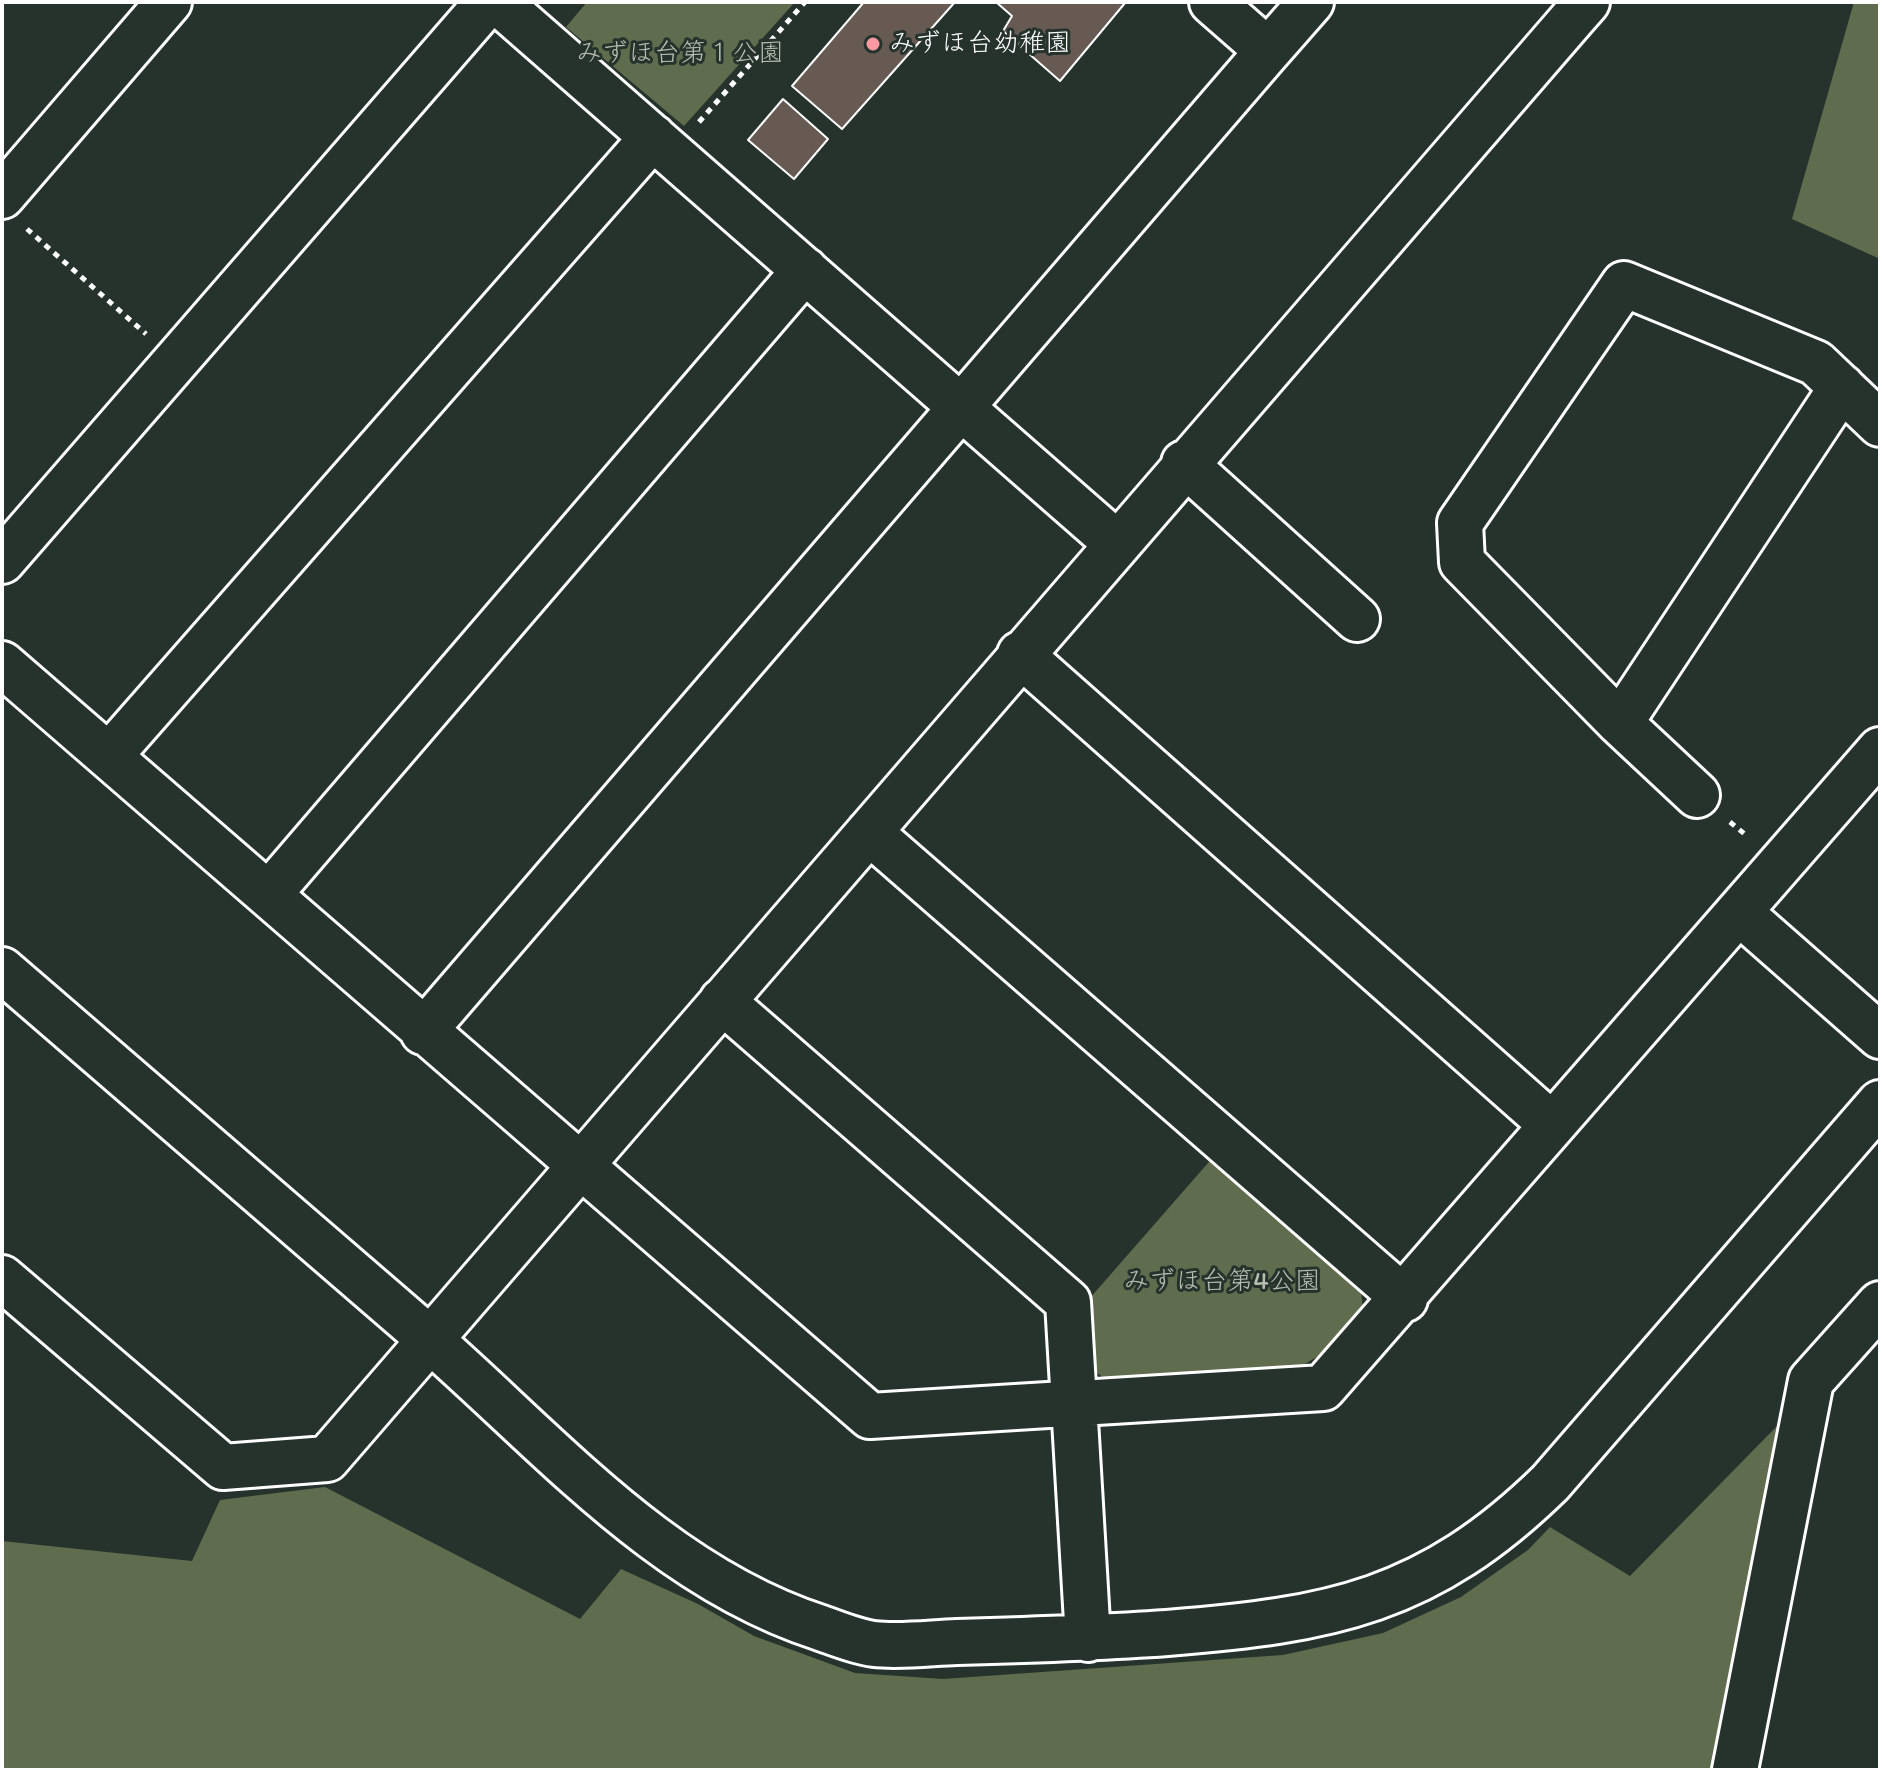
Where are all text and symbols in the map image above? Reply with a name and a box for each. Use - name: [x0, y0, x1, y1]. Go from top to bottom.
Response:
- place label: みずほ台幼稚園: [889, 28, 1071, 60]
- marker: みずほ台幼稚園: [864, 35, 882, 53]
- park label: みずほ台第１公園: [576, 38, 784, 70]
- park label: みずほ台第4公園: [1123, 1266, 1321, 1298]

